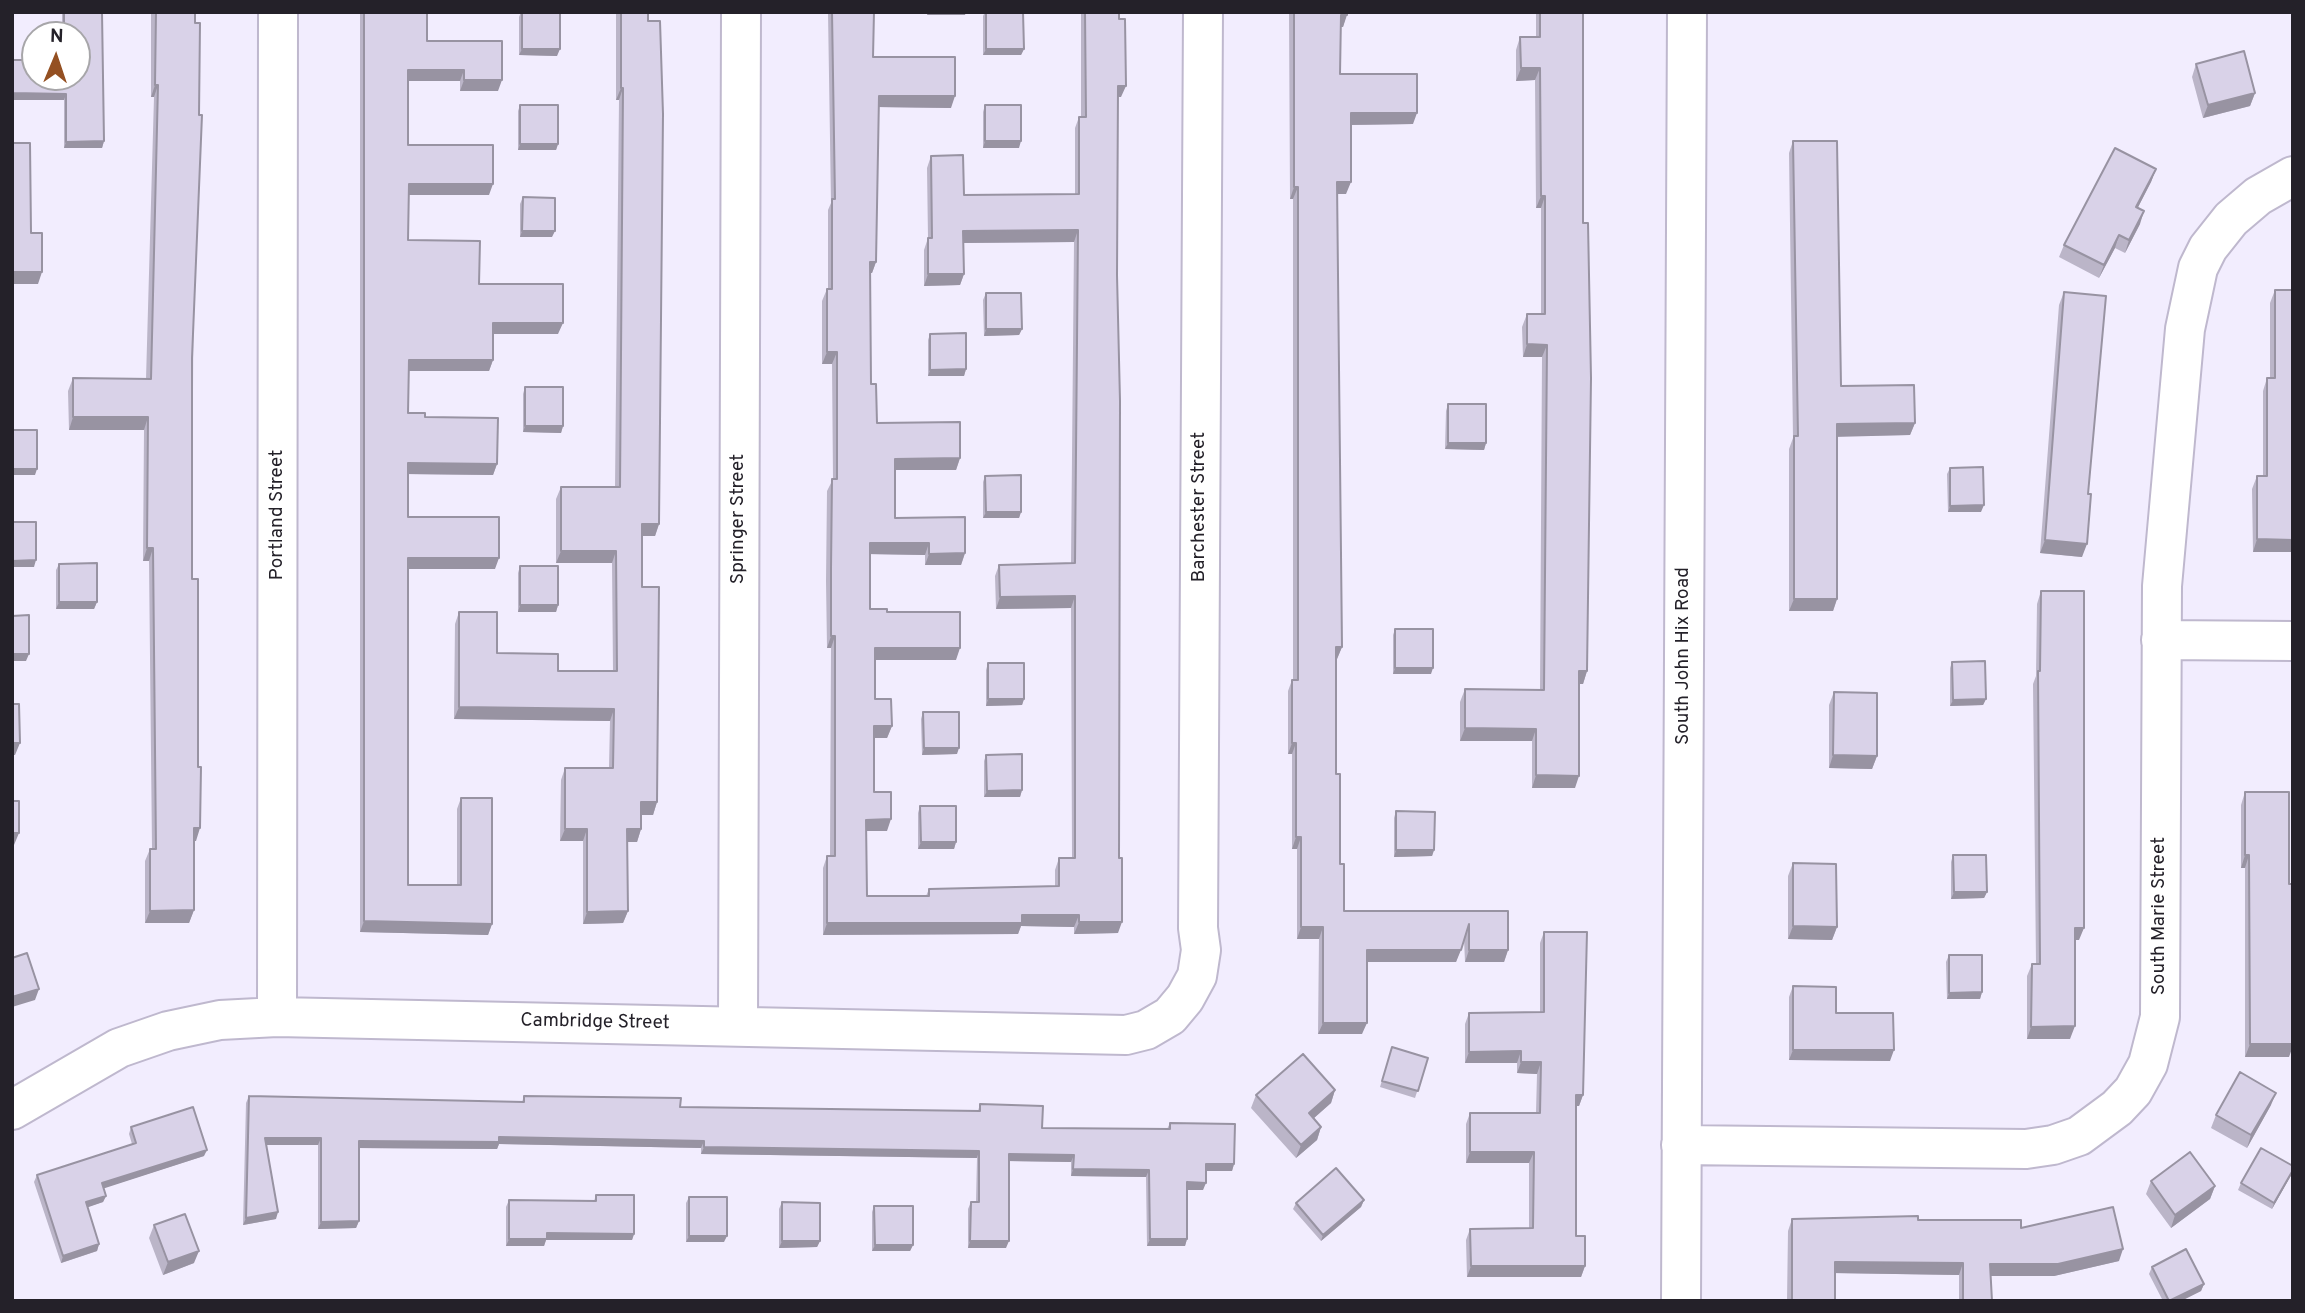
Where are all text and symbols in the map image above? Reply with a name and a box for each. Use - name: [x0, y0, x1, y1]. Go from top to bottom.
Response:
- north arrow: [21, 21, 91, 91]
- text: N: [49, 25, 64, 49]
- street label: Barchester Street: [1189, 432, 1211, 582]
- street label: Portland Street: [267, 450, 289, 580]
- street label: Springer Street: [728, 454, 750, 584]
- street label: South John Hix Road: [1673, 567, 1695, 745]
- street label: South Marie Street: [2149, 837, 2171, 995]
- street label: Cambridge Street: [520, 1010, 670, 1036]

